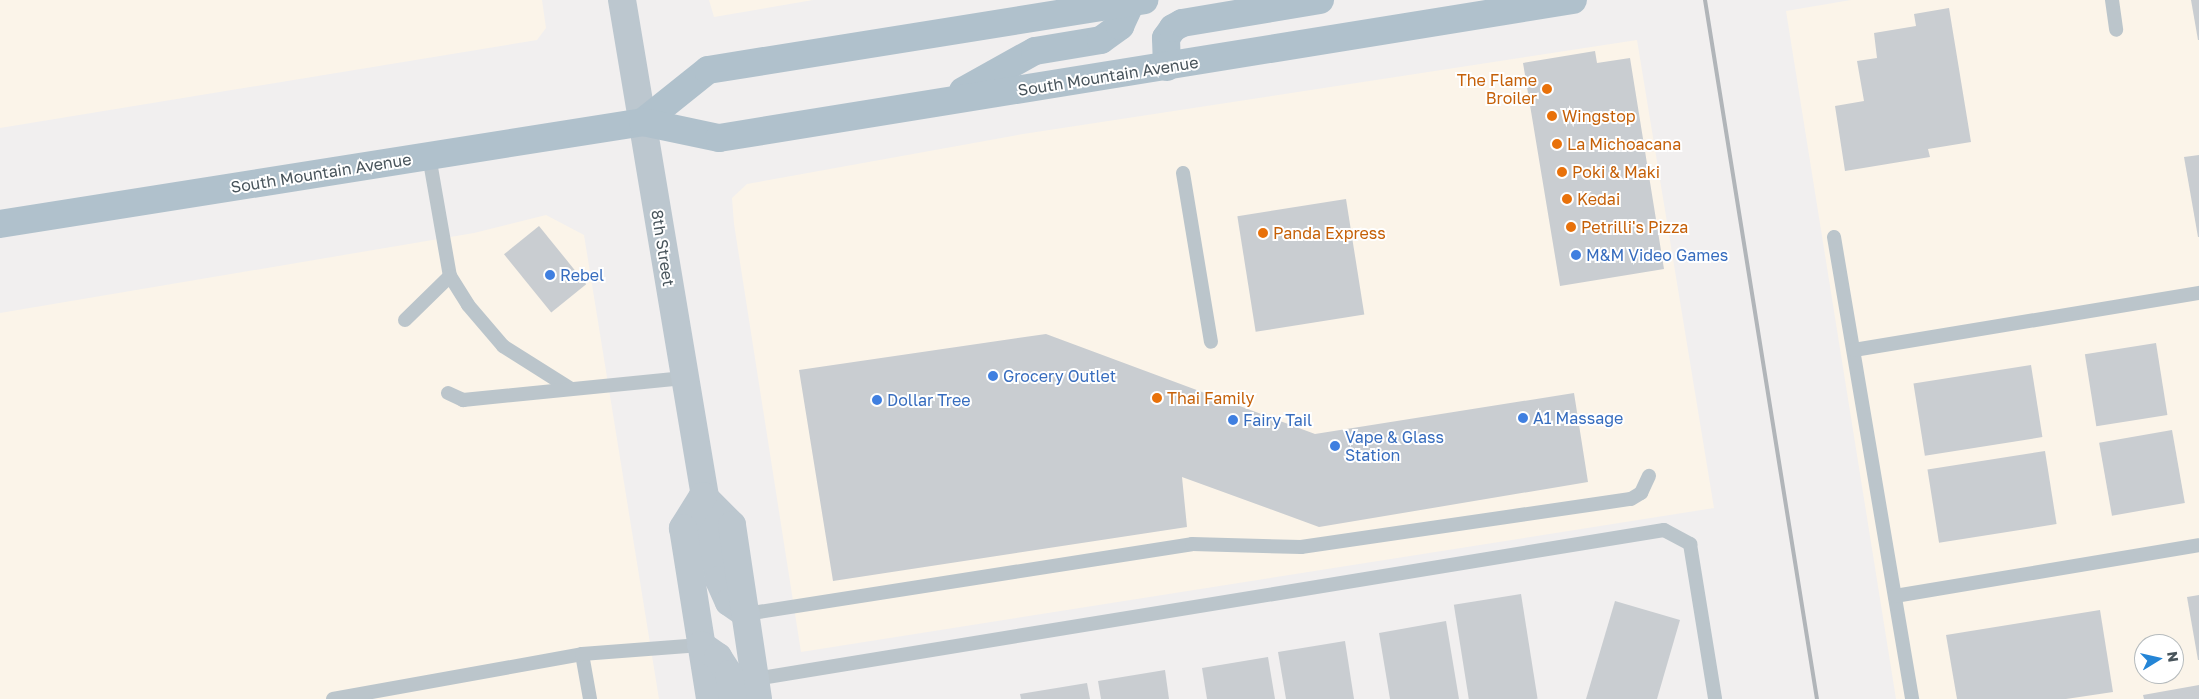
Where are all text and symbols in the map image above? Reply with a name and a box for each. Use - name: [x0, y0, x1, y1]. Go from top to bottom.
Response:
- street label: South Mountain Avenue: [1016, 52, 1200, 100]
- place label: The Flame Broiler: [1457, 70, 1537, 108]
- marker: The Flame Broiler: [1541, 83, 1553, 95]
- place label: Wingstop: [1562, 106, 1636, 126]
- marker: Wingstop: [1546, 110, 1558, 122]
- place label: La Michoacana: [1567, 134, 1681, 154]
- marker: La Michoacana: [1551, 138, 1563, 150]
- street label: South Mountain Avenue: [229, 149, 413, 197]
- place label: Poki & Maki: [1572, 162, 1660, 182]
- marker: Poki & Maki: [1556, 166, 1568, 178]
- place label: Kedai: [1577, 189, 1620, 209]
- marker: Kedai: [1561, 193, 1573, 205]
- street label: 8th Street: [647, 208, 679, 288]
- place label: Petrilli's Pizza: [1581, 217, 1688, 237]
- marker: Petrilli's Pizza: [1565, 221, 1577, 233]
- place label: Panda Express: [1273, 223, 1386, 243]
- marker: Panda Express: [1257, 227, 1269, 239]
- place label: M&M Video Games: [1586, 245, 1728, 265]
- marker: M&M Video Games: [1570, 249, 1582, 261]
- place label: Rebel: [560, 265, 604, 285]
- marker: Rebel: [544, 269, 556, 281]
- place label: Grocery Outlet: [1003, 366, 1116, 386]
- marker: Grocery Outlet: [987, 370, 999, 382]
- place label: Thai Family: [1167, 388, 1255, 408]
- place label: Dollar Tree: [887, 390, 970, 410]
- marker: Thai Family: [1151, 392, 1163, 404]
- marker: Dollar Tree: [871, 394, 883, 406]
- place label: A1 Massage: [1533, 408, 1623, 428]
- place label: Fairy Tail: [1243, 410, 1312, 430]
- marker: A1 Massage: [1517, 412, 1529, 424]
- marker: Fairy Tail: [1227, 414, 1239, 426]
- place label: Vape & Glass Station: [1345, 427, 1444, 465]
- marker: Vape & Glass Station: [1329, 440, 1341, 452]
- north arrow: [2134, 634, 2184, 684]
- text: N: [2164, 650, 2183, 663]

